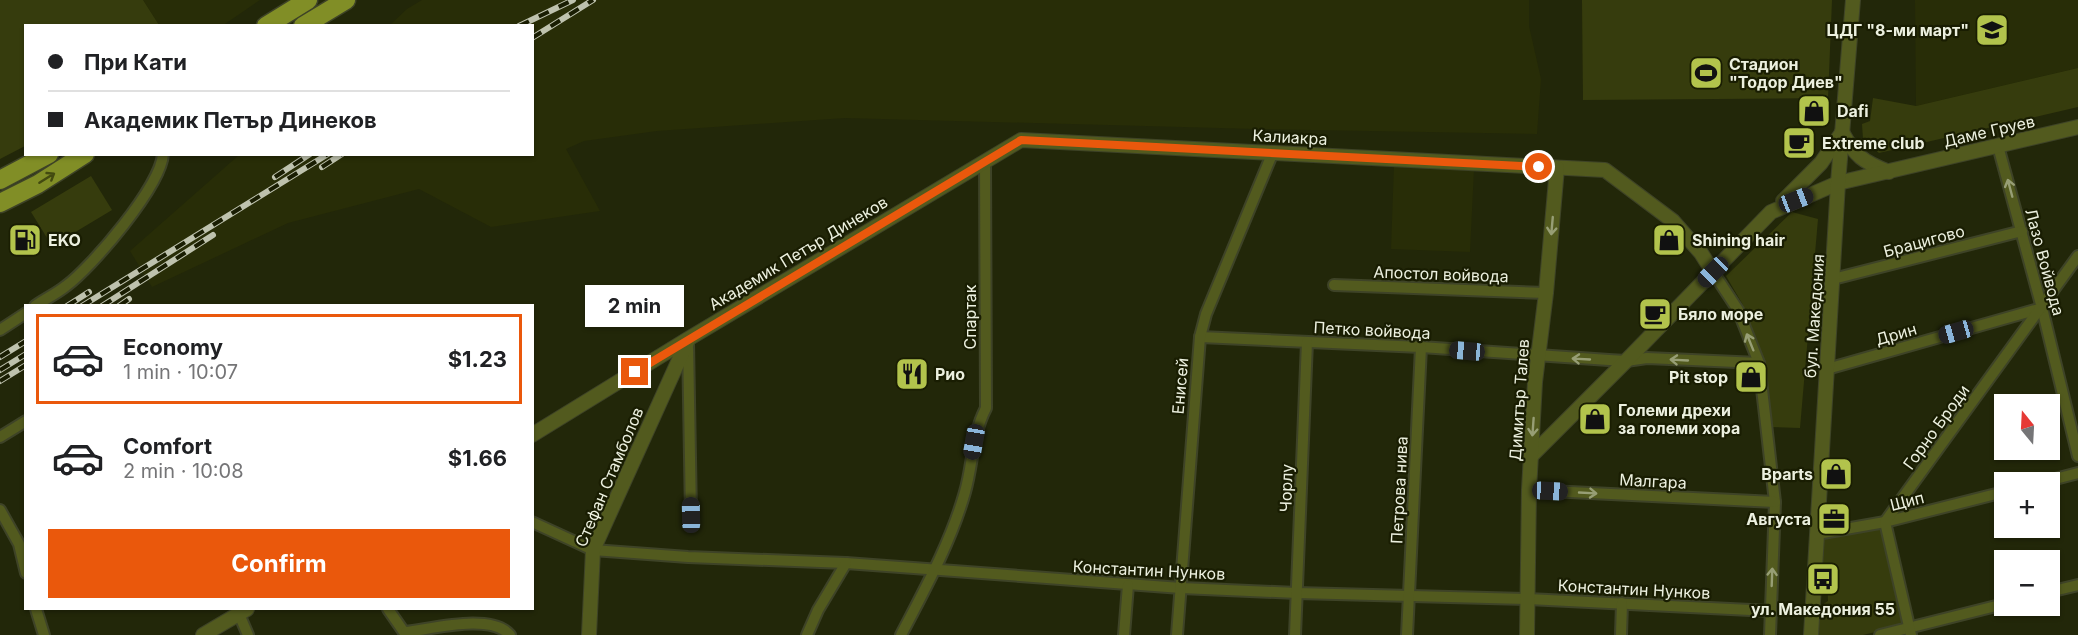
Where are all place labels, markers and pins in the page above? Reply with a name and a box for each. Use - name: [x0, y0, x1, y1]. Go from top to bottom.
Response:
- school or university icon: ЦДГ "8-ми март": [1974, 12, 2010, 48]
- place label: ЦДГ "8-ми март": [1827, 20, 1969, 40]
- place label: Стадион "Тодор Диев": [1729, 54, 1843, 92]
- sports icon: Стадион "Тодор Диев": [1688, 55, 1724, 91]
- shop icon: Dafi: [1796, 93, 1832, 129]
- place label: Dafi: [1837, 101, 1869, 121]
- cafe icon: Extreme club: [1781, 125, 1817, 161]
- place label: Extreme club: [1822, 133, 1924, 153]
- fuel station icon: EKO: [7, 222, 43, 258]
- shop icon: Shining hair: [1651, 222, 1687, 258]
- place label: EKO: [48, 230, 81, 250]
- place label: Shining hair: [1692, 230, 1786, 250]
- cafe icon: Бяло море: [1637, 296, 1673, 332]
- place label: Бяло море: [1678, 304, 1763, 324]
- restaurant icon: Рио: [894, 356, 930, 392]
- shop icon: Pit stop: [1733, 359, 1769, 395]
- place label: Рио: [935, 364, 965, 384]
- place label: Pit stop: [1669, 367, 1728, 387]
- place label: Големи дрехи за големи хора: [1618, 400, 1740, 438]
- shop icon: Големи дрехи за големи хора: [1577, 401, 1613, 437]
- shop icon: Bparts: [1818, 456, 1854, 492]
- place label: Bparts: [1761, 464, 1813, 484]
- office icon: Августа: [1816, 501, 1852, 537]
- place label: Августа: [1746, 509, 1811, 529]
- bus stop icon: ул. Македония 55: [1805, 561, 1841, 597]
- place label: ул. Македония 55: [1751, 599, 1895, 619]

